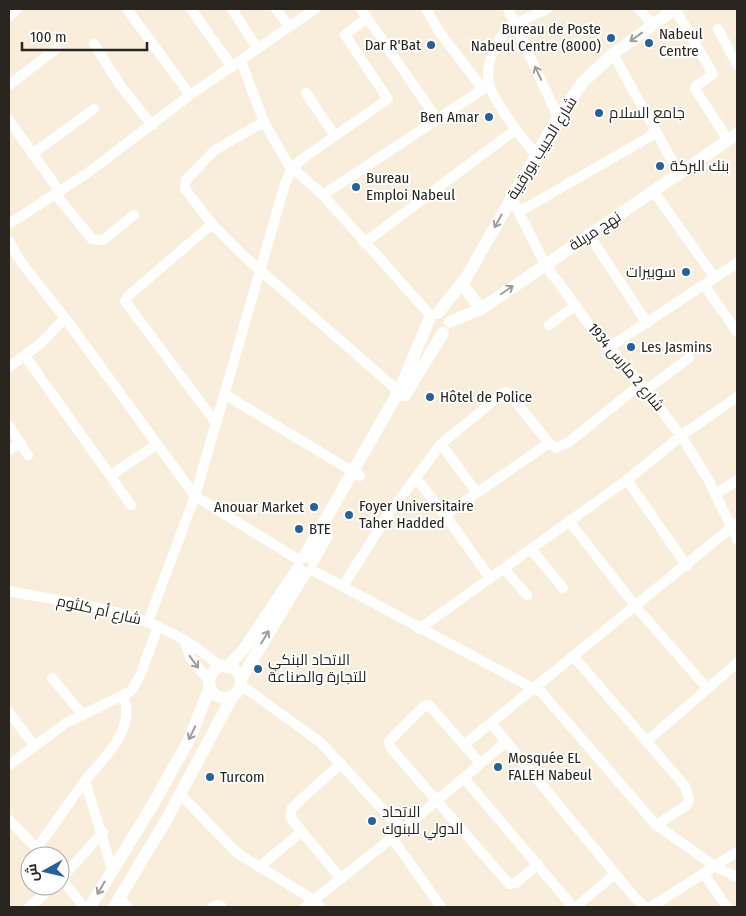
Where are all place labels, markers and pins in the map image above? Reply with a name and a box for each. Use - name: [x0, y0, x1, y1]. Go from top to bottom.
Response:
- place label: Bureau de Poste Nabeul Centre (8000): [471, 20, 601, 55]
- place label: Nabeul Centre: [659, 25, 703, 60]
- marker: Bureau de Poste Nabeul Centre (8000): [605, 32, 617, 44]
- place label: Dar R'Bat: [365, 36, 421, 54]
- marker: Nabeul Centre: [643, 37, 655, 49]
- marker: Dar R'Bat: [425, 39, 437, 51]
- place label: جامع السلام: [609, 104, 685, 124]
- marker: جامع السلام: [593, 107, 605, 119]
- place label: Ben Amar: [420, 108, 480, 126]
- marker: Ben Amar: [483, 111, 495, 123]
- place label: بنك البركة: [670, 157, 729, 175]
- marker: بنك البركة: [654, 160, 666, 172]
- place label: Bureau Emploi Nabeul: [366, 169, 455, 204]
- marker: Bureau Emploi Nabeul: [350, 181, 362, 193]
- place label: سوبيرات: [626, 263, 676, 281]
- marker: سوبيرات: [680, 266, 692, 278]
- place label: Les Jasmins: [641, 338, 712, 356]
- marker: Les Jasmins: [625, 341, 637, 353]
- place label: Hôtel de Police: [440, 388, 532, 406]
- marker: Hôtel de Police: [424, 391, 436, 403]
- place label: Foyer Universitaire Taher Hadded: [359, 497, 474, 532]
- place label: Anouar Market: [214, 498, 304, 516]
- marker: Anouar Market: [308, 501, 320, 513]
- marker: Foyer Universitaire Taher Hadded: [343, 509, 355, 521]
- place label: BTE: [309, 520, 331, 538]
- marker: BTE: [293, 523, 305, 535]
- place label: الاتحاد البنكي للتجارة والصناعة: [268, 651, 366, 686]
- marker: الاتحاد البنكي للتجارة والصناعة: [252, 663, 264, 675]
- place label: Mosquée EL FALEH Nabeul: [508, 749, 592, 784]
- marker: Mosquée EL FALEH Nabeul: [492, 761, 504, 773]
- place label: Turcom: [220, 768, 265, 786]
- marker: Turcom: [204, 771, 216, 783]
- place label: الاتحاد الدولي للبنوك: [382, 803, 463, 841]
- marker: الاتحاد الدولي للبنوك: [366, 815, 378, 827]

